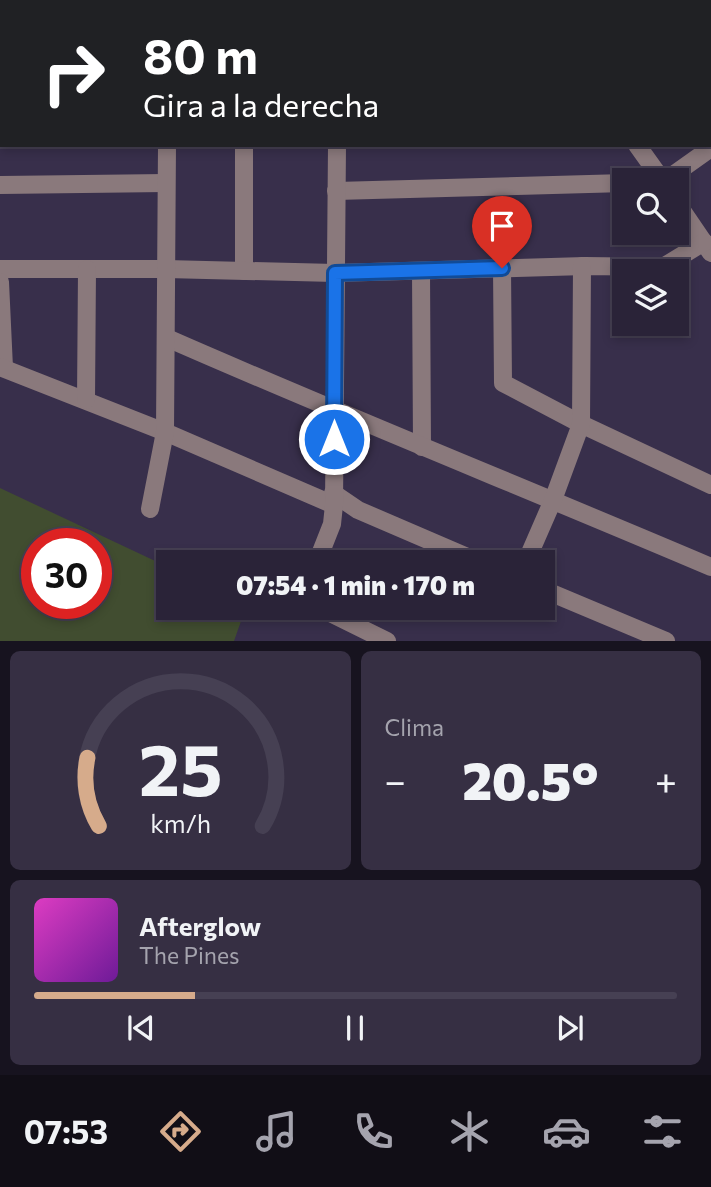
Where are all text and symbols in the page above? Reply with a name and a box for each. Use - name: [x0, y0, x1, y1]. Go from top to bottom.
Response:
- text: 80 m: [143, 24, 258, 84]
- icon: right: [28, 28, 119, 119]
- text: Gira a la derecha: [143, 84, 379, 124]
- map controls: [612, 168, 689, 336]
- button: search: [612, 168, 689, 245]
- pin: [472, 196, 532, 268]
- icon: arrive: [483, 207, 521, 245]
- button: layers: [612, 259, 689, 336]
- position arrow: [297, 402, 371, 476]
- speed limit sign: 30: [21, 528, 112, 619]
- text: 07:54 · 1 min · 170 m: [236, 569, 475, 600]
- text: Clima: [385, 713, 444, 741]
- text: 25: [138, 723, 222, 812]
- text: 20.5°: [462, 747, 599, 811]
- text: −: [385, 756, 406, 803]
- text: +: [655, 756, 677, 803]
- text: km/h: [150, 808, 211, 838]
- text: Afterglow: [139, 910, 261, 941]
- text: The Pines: [139, 941, 240, 969]
- icon: previous: [122, 1009, 160, 1047]
- icon: pause: [336, 1009, 374, 1047]
- icon: next: [551, 1009, 589, 1047]
- icon: directions: [156, 1107, 205, 1156]
- icon: music: [252, 1107, 301, 1156]
- icon: phone: [349, 1107, 398, 1156]
- icon: climate: [445, 1107, 494, 1156]
- icon: car: [542, 1107, 591, 1156]
- icon: filters: [638, 1107, 687, 1156]
- text: 07:53: [24, 1111, 108, 1151]

